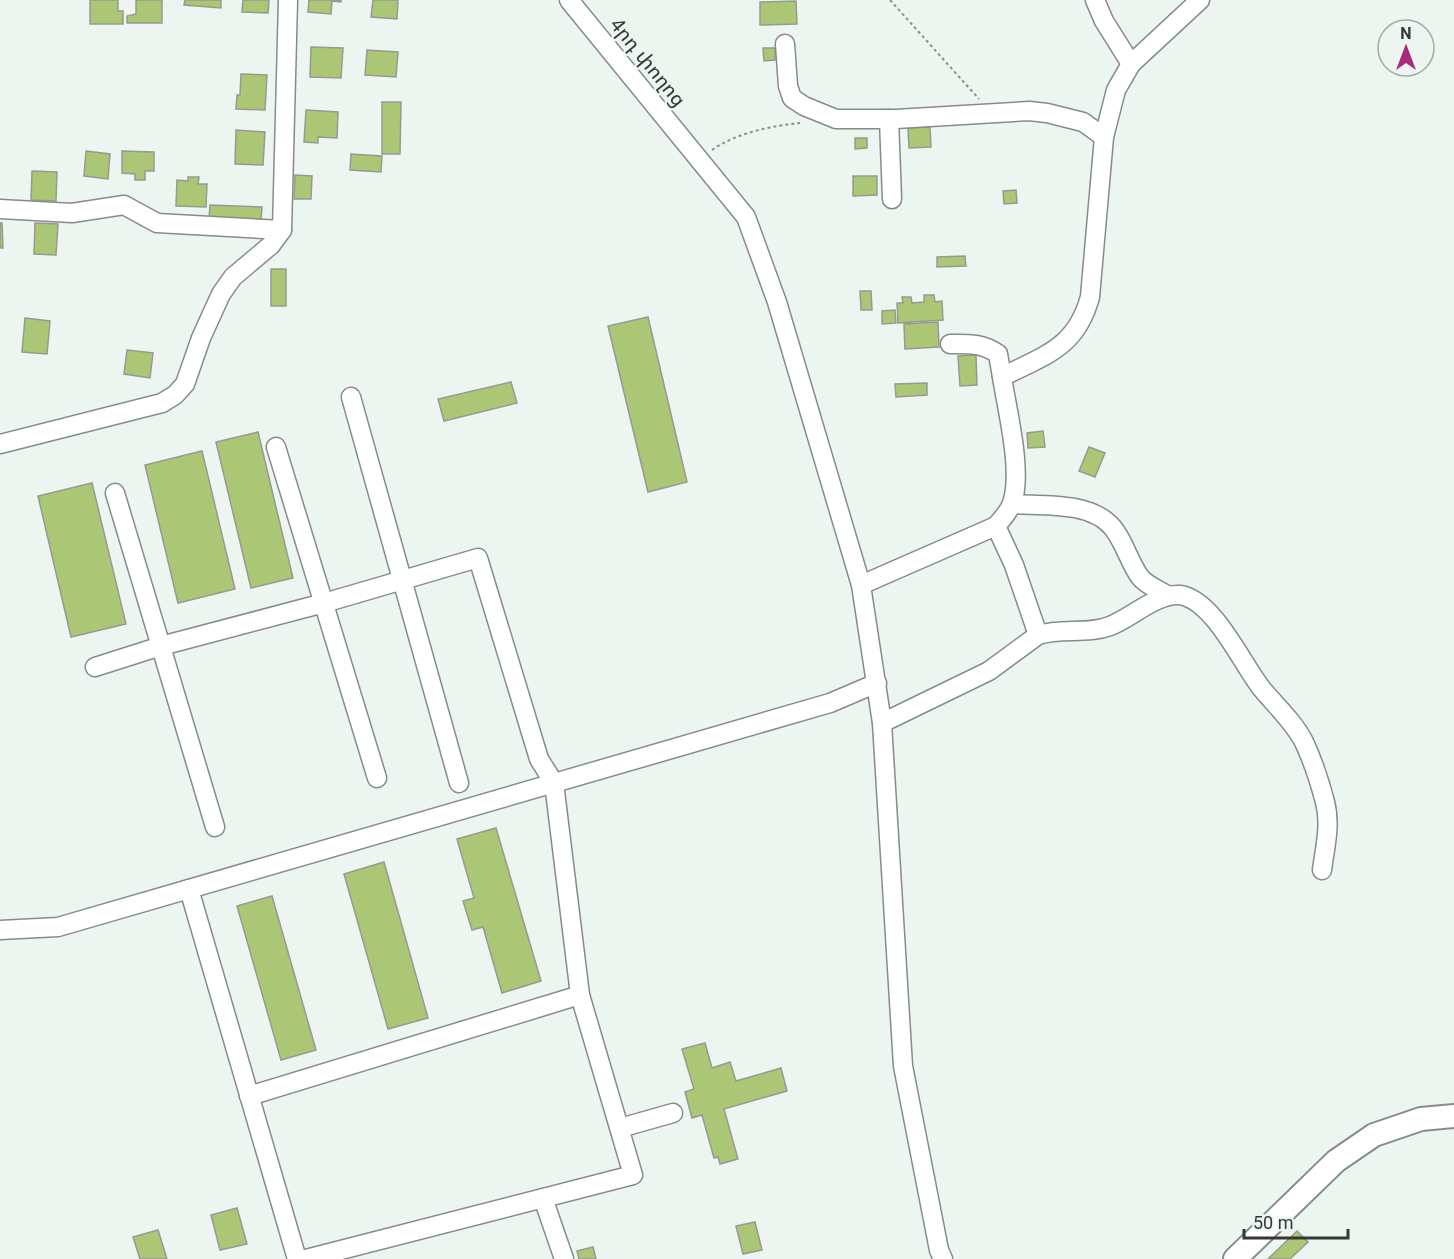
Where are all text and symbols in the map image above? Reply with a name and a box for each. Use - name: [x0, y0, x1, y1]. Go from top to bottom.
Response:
- street label: 4րդ փողոց: [605, 13, 691, 111]
- north arrow: [1376, 18, 1436, 78]
- text: N: [1400, 24, 1412, 43]
- scale bar: [1244, 1202, 1348, 1240]
- text: 50 m: [1253, 1212, 1293, 1233]

